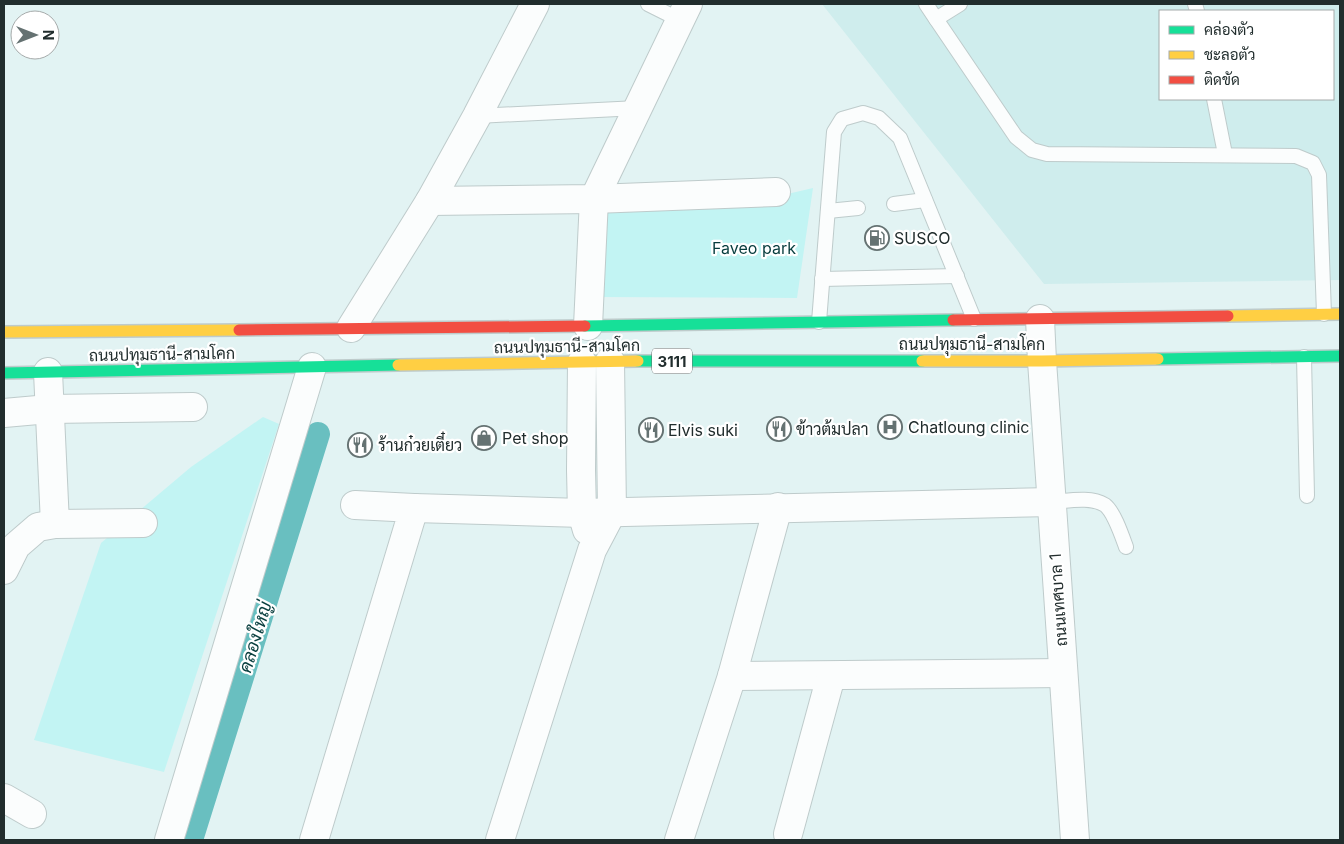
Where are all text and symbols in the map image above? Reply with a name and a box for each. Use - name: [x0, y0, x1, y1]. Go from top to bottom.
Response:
- north arrow: [10, 10, 60, 60]
- legend: [1159, 10, 1334, 100]
- text: คล่องตัว: [1204, 20, 1254, 39]
- text: N: [40, 30, 57, 40]
- text: ชะลอตัว: [1204, 45, 1255, 64]
- text: ติดขัด: [1204, 70, 1240, 89]
- fuel station icon: SUSCO: [864, 225, 890, 251]
- place label: SUSCO: [894, 228, 950, 248]
- park label: Faveo park: [712, 238, 796, 258]
- street label: ถนนปทุมธานี-สามโคก: [899, 333, 1045, 356]
- street label: ถนนปทุมธานี-สามโคก: [494, 334, 640, 359]
- street label: ถนนปทุมธานี-สามโคก: [89, 342, 235, 367]
- road number: 3111: [652, 348, 692, 374]
- hospital icon: Chatloung clinic: [877, 414, 903, 440]
- restaurant icon: ข้าวต้มปลา: [766, 416, 792, 442]
- restaurant icon: Elvis suki: [638, 417, 664, 443]
- place label: Chatloung clinic: [908, 417, 1029, 437]
- place label: ข้าวต้มปลา: [796, 419, 869, 439]
- place label: Elvis suki: [668, 420, 738, 440]
- shop icon: Pet shop: [471, 425, 497, 451]
- place label: Pet shop: [502, 428, 569, 448]
- place label: ร้านก๋วยเตี๋ยว: [378, 431, 462, 455]
- restaurant icon: ร้านก๋วยเตี๋ยว: [347, 432, 373, 458]
- street label: ถนนเทศบาล 1: [1045, 553, 1071, 647]
- water label: คลองใหญ่: [232, 597, 277, 675]

